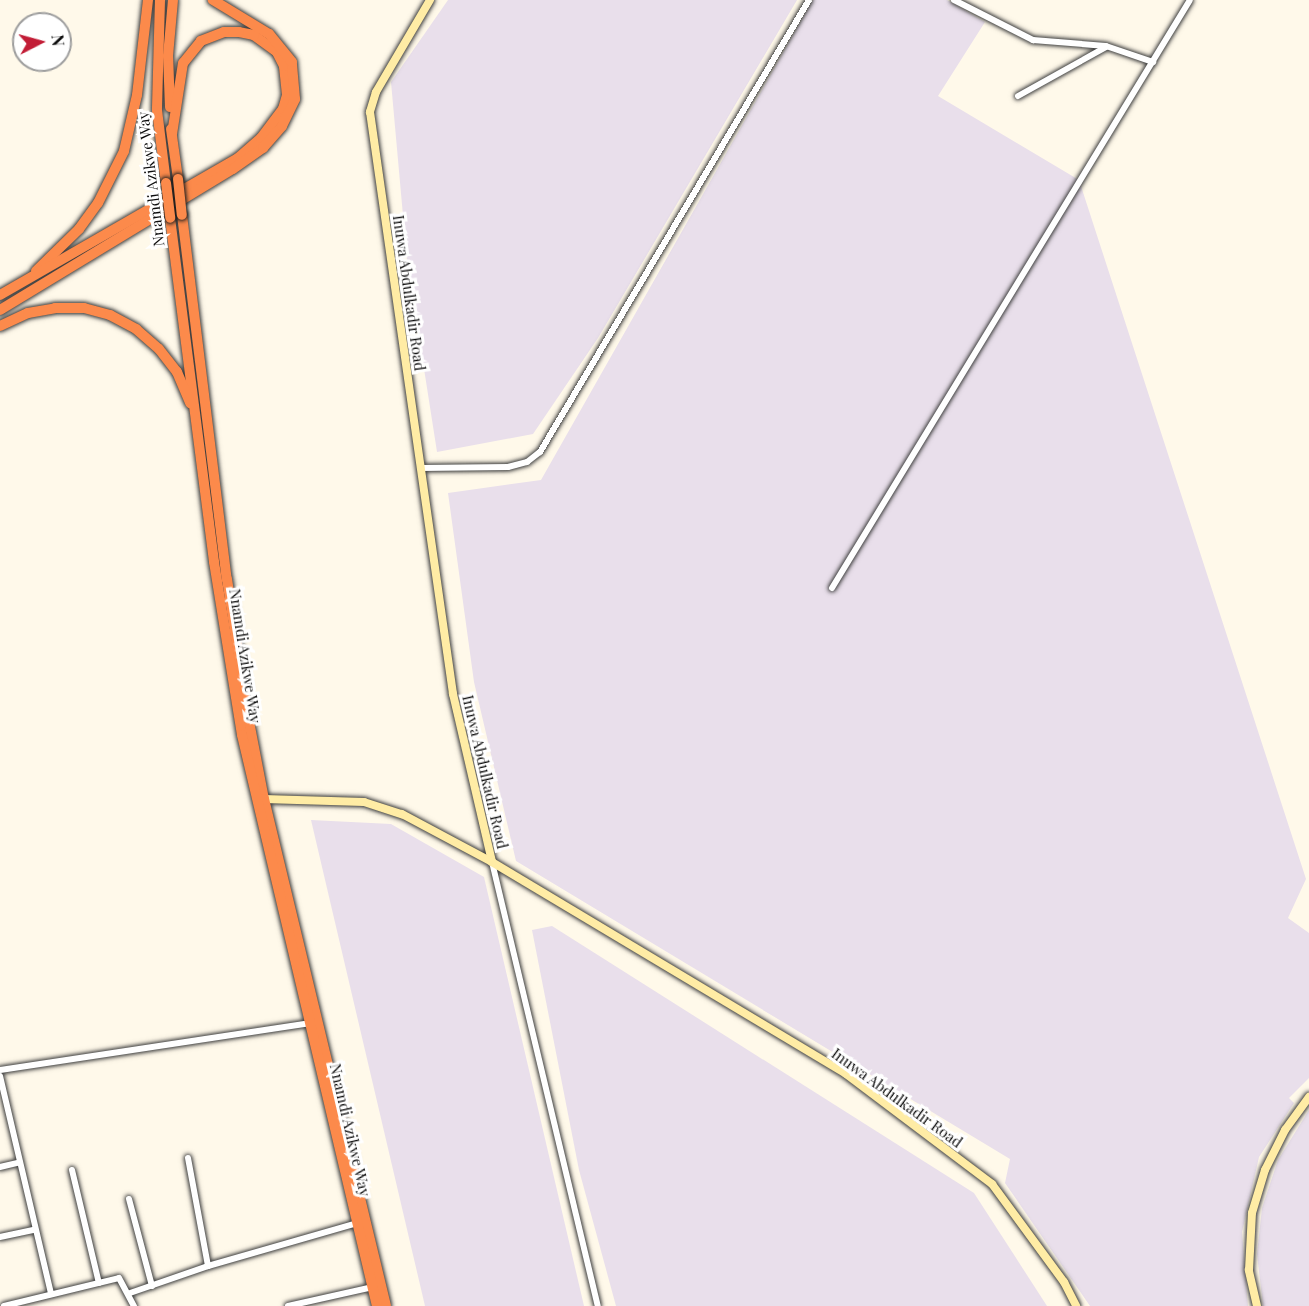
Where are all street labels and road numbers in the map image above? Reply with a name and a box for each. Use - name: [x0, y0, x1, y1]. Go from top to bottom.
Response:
- street label: Nnamdi Azikwe Way: [134, 110, 168, 248]
- street label: Inuwa Abdulkadir Road: [389, 213, 429, 373]
- street label: Nnamdi Azikwe Way: [225, 587, 265, 725]
- street label: Inuwa Abdulkadir Road: [458, 693, 512, 851]
- street label: Inuwa Abdulkadir Road: [828, 1044, 966, 1152]
- street label: Nnamdi Azikwe Way: [326, 1061, 374, 1199]

